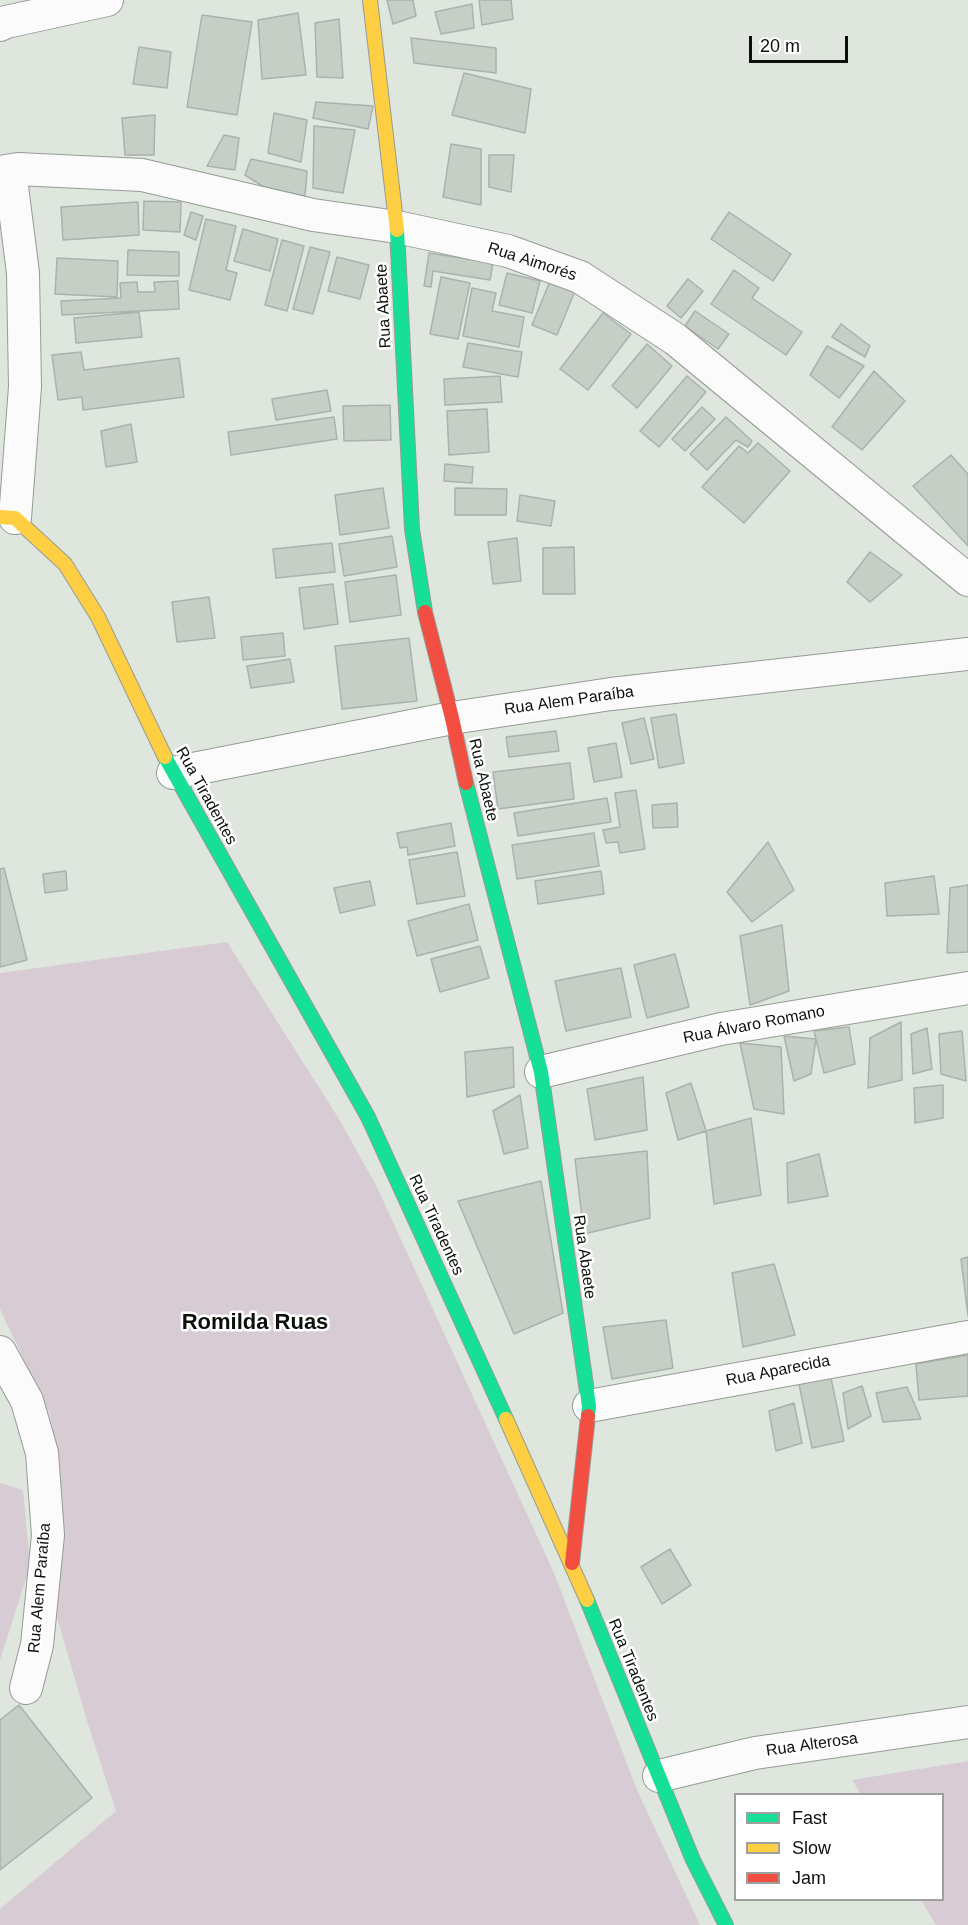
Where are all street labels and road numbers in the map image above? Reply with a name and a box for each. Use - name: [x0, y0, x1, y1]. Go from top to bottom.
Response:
- street label: Rua Aimorés: [485, 239, 579, 285]
- street label: Rua Abaete: [372, 263, 396, 349]
- street label: Rua Alem Paraíba: [503, 682, 635, 720]
- street label: Rua Abaete: [464, 737, 502, 823]
- street label: Rua Tiradentes: [171, 744, 241, 848]
- street label: Rua Álvaro Romano: [681, 1002, 827, 1048]
- street label: Rua Tiradentes: [404, 1172, 468, 1278]
- street label: Rua Abaete: [569, 1214, 599, 1300]
- street label: Rua Aparecida: [724, 1351, 832, 1391]
- street label: Rua Alem Paraíba: [25, 1522, 55, 1654]
- street label: Rua Tiradentes: [604, 1616, 662, 1724]
- street label: Rua Alterosa: [765, 1729, 859, 1761]

